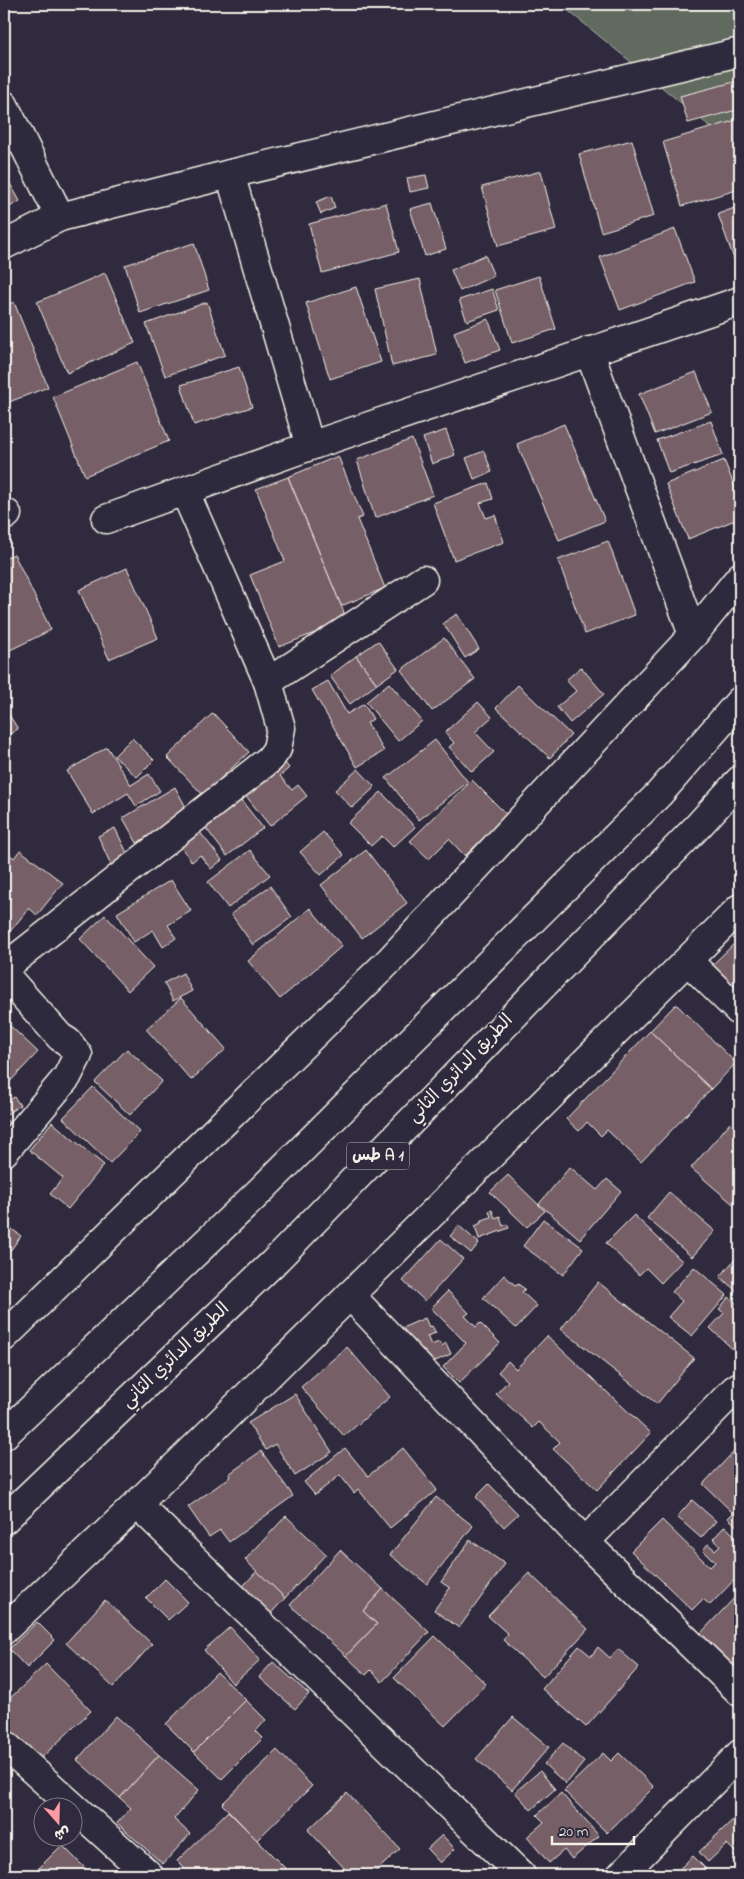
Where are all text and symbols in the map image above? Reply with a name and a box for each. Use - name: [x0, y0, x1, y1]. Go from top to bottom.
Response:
- street label: الطريق الدائري الثاني: [402, 1009, 520, 1130]
- road number: طس A 1: [347, 1142, 409, 1170]
- street label: الطريق الدائري الثاني: [116, 1297, 237, 1415]
- north arrow: [32, 1796, 82, 1846]
- scale bar: [552, 1814, 634, 1846]
- text: ش: [51, 1820, 73, 1845]
- text: 20 m: [559, 1821, 589, 1843]

